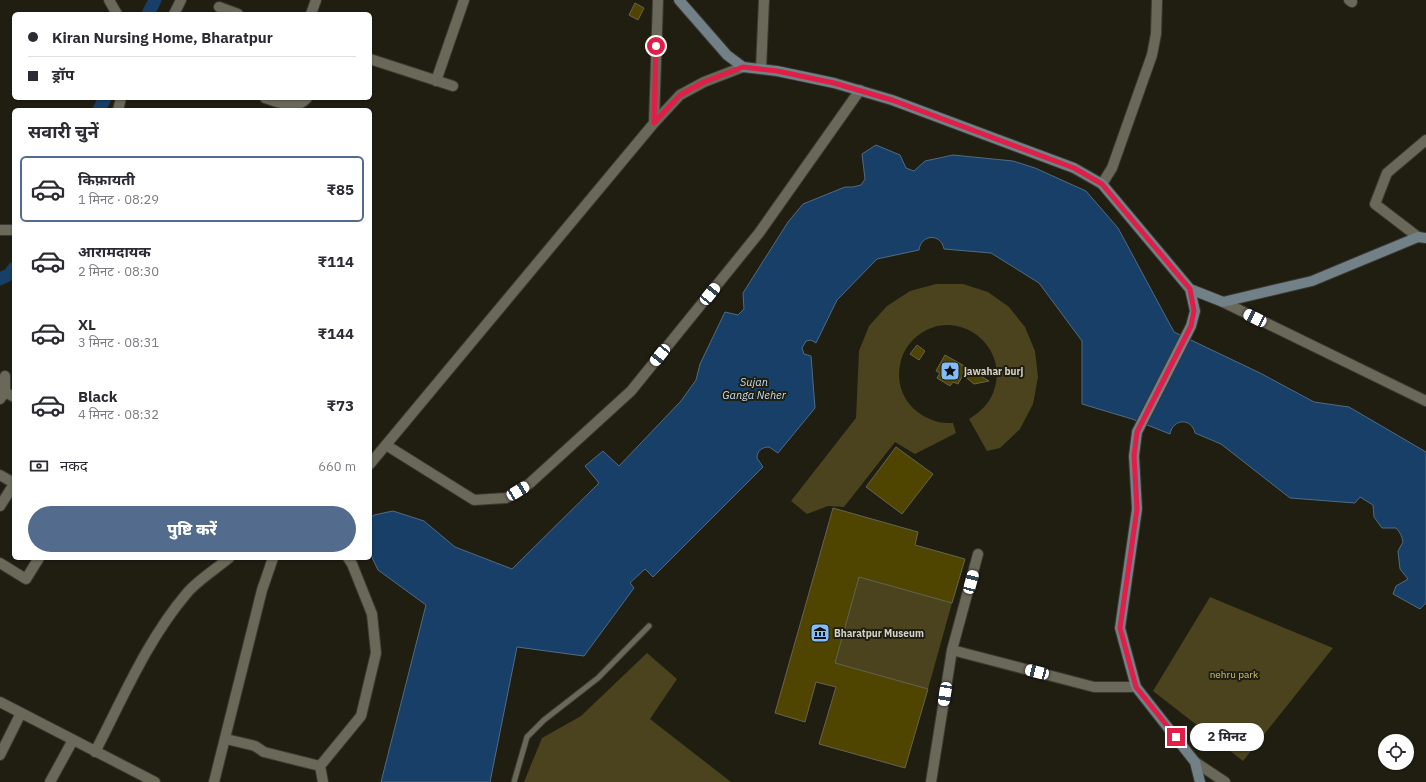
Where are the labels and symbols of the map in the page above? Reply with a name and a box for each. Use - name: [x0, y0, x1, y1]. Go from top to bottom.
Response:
- route start: [647, 37, 665, 55]
- car: [698, 281, 722, 307]
- car: [1242, 307, 1268, 329]
- car: [648, 342, 672, 368]
- place icon: jawahar burj: [939, 360, 961, 382]
- place label: jawahar burj: [963, 365, 1024, 378]
- water label: Sujan Ganga Neher: [722, 375, 787, 402]
- car: [505, 480, 531, 502]
- car: [962, 569, 980, 595]
- museum icon: Bharatpur Museum: [809, 622, 831, 644]
- place label: Bharatpur Museum: [834, 627, 924, 640]
- car: [1024, 663, 1050, 681]
- park label: nehru park: [1210, 668, 1259, 681]
- car: [937, 681, 953, 707]
- callout: 2 मिनट: [1190, 723, 1264, 751]
- route end: [1167, 728, 1185, 746]

